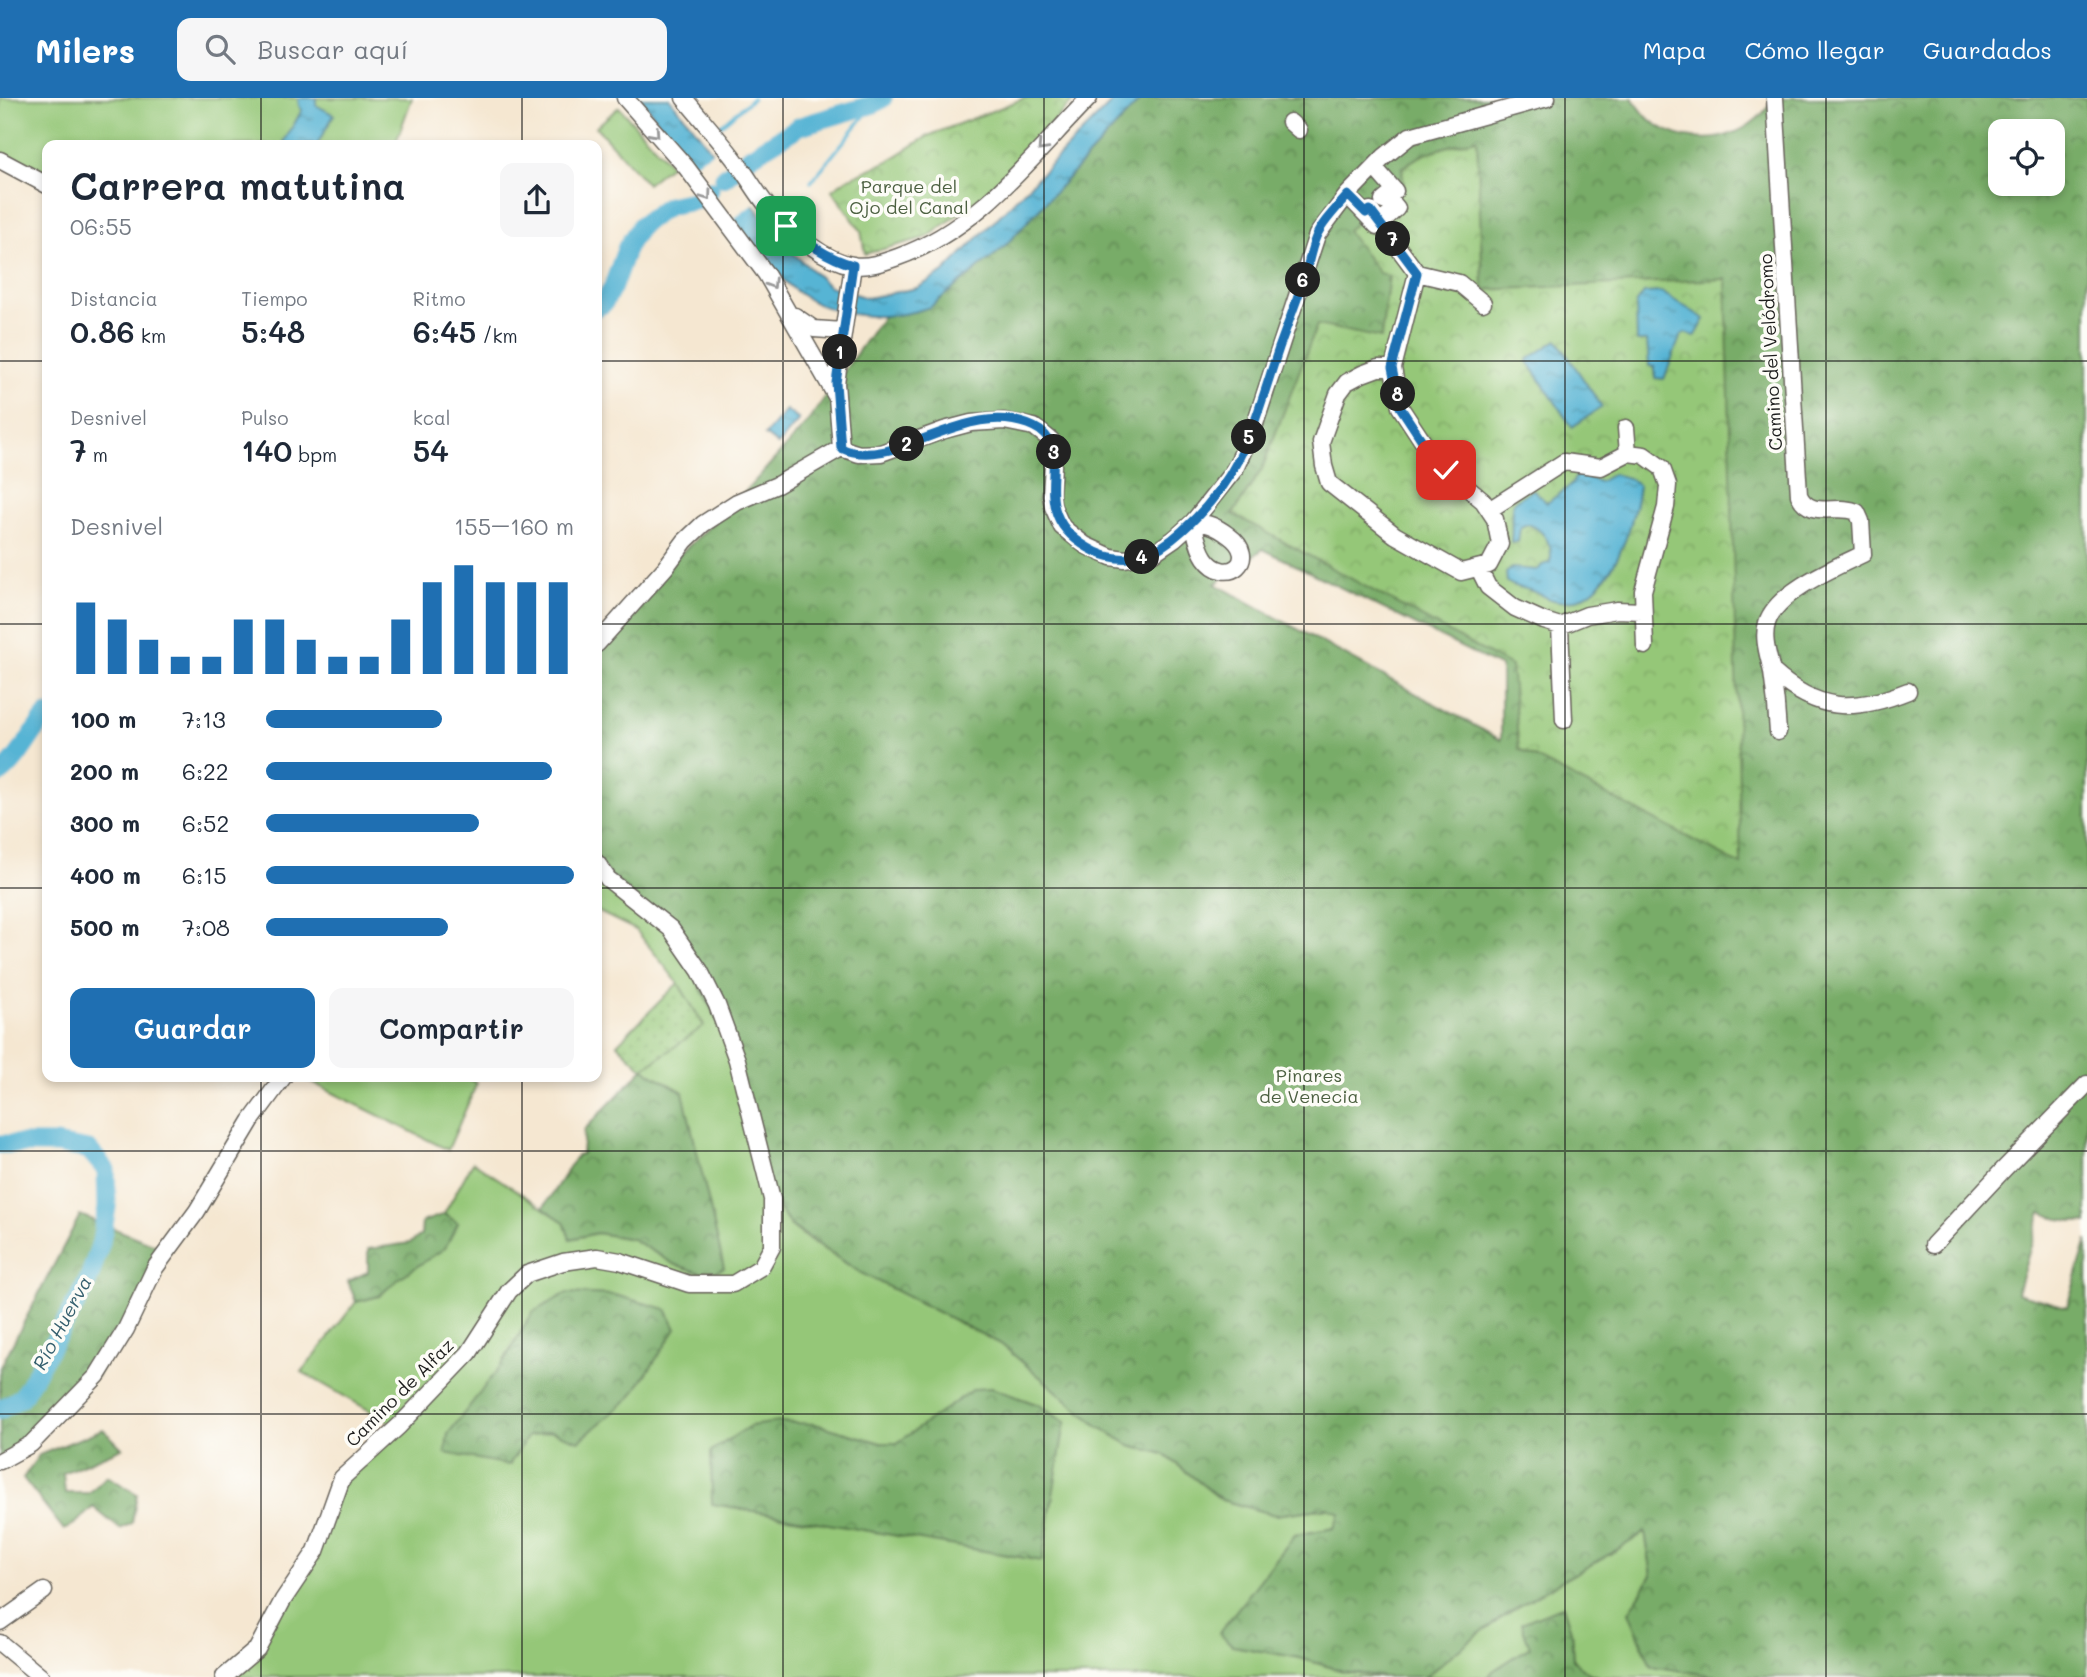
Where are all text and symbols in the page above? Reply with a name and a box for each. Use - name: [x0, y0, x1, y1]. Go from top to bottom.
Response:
- search box: [177, 18, 667, 81]
- text: Milers: [35, 28, 135, 71]
- icon: search: [201, 30, 239, 68]
- text: Buscar aquí: [257, 32, 408, 66]
- text: Mapa: [1643, 34, 1707, 65]
- text: Cómo llegar: [1745, 34, 1885, 65]
- text: Guardados: [1923, 34, 2052, 65]
- map controls: [1988, 119, 2065, 196]
- button: locate: [1988, 119, 2065, 196]
- one-way arrow: [647, 125, 660, 138]
- one-way arrow: [1038, 139, 1050, 152]
- text: Carrera matutina: [70, 160, 406, 210]
- button: share: [500, 163, 574, 237]
- park label: Parque del Ojo del Canal: [849, 174, 969, 219]
- one-way arrow: [699, 188, 712, 201]
- pin: [756, 196, 816, 256]
- icon: arrive: [767, 207, 805, 245]
- text: 06:55: [70, 211, 132, 241]
- pin: 7: [1376, 222, 1410, 256]
- text: 7: [1387, 226, 1398, 251]
- street label: Camino del Velódromo: [1753, 253, 1787, 451]
- pin: 6: [1286, 262, 1320, 298]
- text: 6: [1297, 267, 1308, 292]
- one-way arrow: [764, 277, 777, 290]
- text: Distancia: [70, 286, 158, 311]
- text: Tiempo: [241, 286, 308, 311]
- text: Ritmo: [413, 286, 465, 311]
- text: 0.86: [70, 311, 135, 351]
- text: 5:48: [241, 311, 305, 351]
- text: 6:45: [413, 311, 476, 351]
- text: km: [135, 323, 166, 348]
- text: /km: [476, 323, 518, 348]
- pin: 1: [822, 334, 858, 370]
- text: 1: [835, 339, 844, 364]
- pin: 8: [1380, 376, 1416, 412]
- text: 8: [1392, 381, 1403, 406]
- text: Desnivel: [70, 405, 147, 430]
- text: Pulso: [241, 405, 289, 430]
- text: kcal: [413, 405, 451, 430]
- pin: 5: [1232, 420, 1266, 454]
- text: 5: [1243, 424, 1254, 449]
- pin: 2: [890, 426, 925, 462]
- text: 7: [70, 430, 87, 470]
- text: 140: [241, 430, 292, 470]
- text: 54: [413, 430, 449, 470]
- text: 2: [901, 431, 912, 456]
- pin: 3: [1036, 434, 1072, 470]
- text: 3: [1048, 439, 1059, 464]
- pin: [1416, 440, 1476, 500]
- text: m: [87, 442, 108, 467]
- text: bpm: [292, 442, 337, 467]
- icon: check: [1427, 451, 1465, 489]
- text: Desnivel: [70, 511, 163, 541]
- text: 155–160 m: [454, 511, 574, 541]
- pin: 4: [1124, 540, 1160, 574]
- text: 4: [1135, 544, 1148, 569]
- text: 100 m: [70, 704, 136, 734]
- text: 7:13: [182, 704, 226, 734]
- text: 200 m: [70, 756, 139, 786]
- text: 6:22: [182, 756, 229, 786]
- text: 300 m: [70, 808, 140, 838]
- text: 6:52: [182, 808, 229, 838]
- text: 400 m: [70, 860, 141, 890]
- text: 6:15: [182, 860, 227, 890]
- text: 500 m: [70, 912, 140, 942]
- text: 7:08: [182, 912, 230, 942]
- button: Guardar: [70, 988, 315, 1068]
- button: Compartir: [329, 988, 574, 1068]
- park label: Pinares de Venecia: [1259, 1063, 1359, 1108]
- water label: Río Huerva: [26, 1272, 97, 1374]
- street label: Camino de Alfaz: [340, 1333, 459, 1452]

